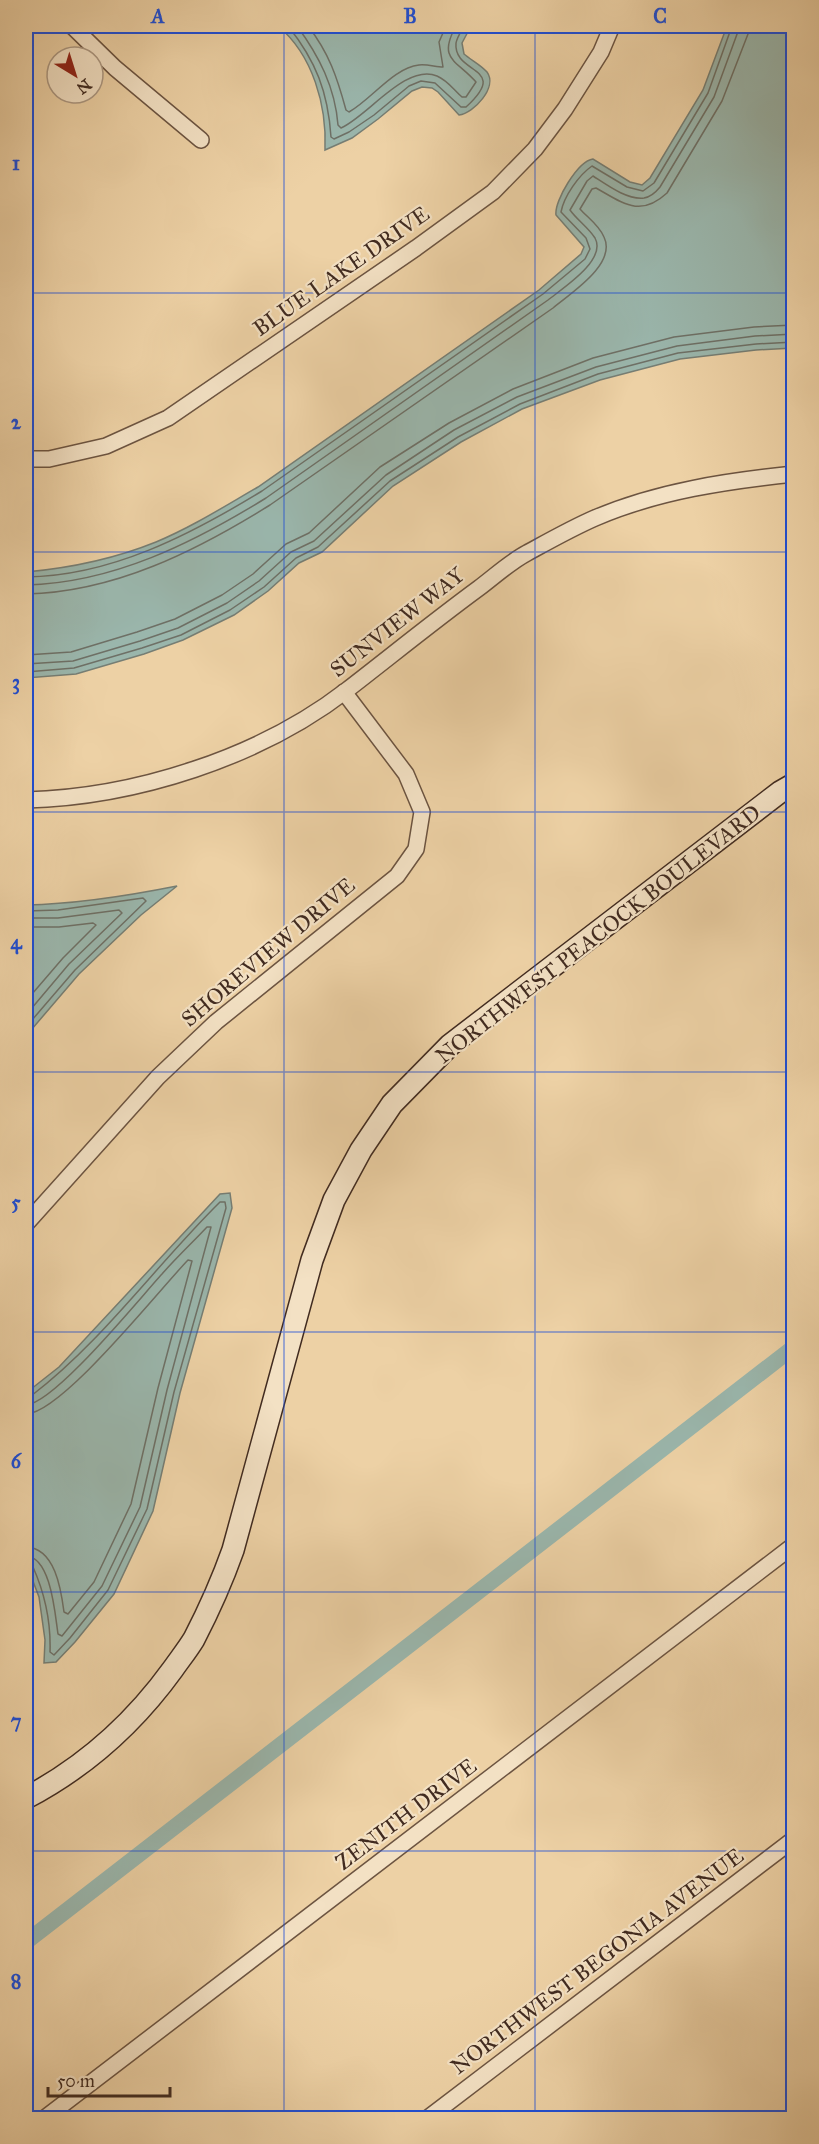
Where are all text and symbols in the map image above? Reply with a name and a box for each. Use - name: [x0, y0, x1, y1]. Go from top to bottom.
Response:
- text: A: [149, 4, 165, 28]
- text: B: [403, 4, 417, 28]
- text: C: [653, 4, 667, 28]
- north arrow: [45, 45, 105, 105]
- text: N: [72, 75, 95, 98]
- text: 1: [12, 151, 20, 175]
- street label: BLUE LAKE DRIVE: [248, 200, 435, 342]
- text: 2: [11, 410, 22, 434]
- street label: SUNVIEW WAY: [325, 561, 470, 683]
- text: 3: [12, 670, 20, 695]
- street label: NORTHWEST PEACOCK BOULEVARD: [430, 799, 766, 1069]
- street label: SHOREVIEW DRIVE: [176, 871, 360, 1032]
- text: 4: [10, 930, 22, 955]
- text: 5: [11, 1190, 21, 1214]
- text: 6: [11, 1449, 23, 1473]
- text: 7: [11, 1709, 22, 1733]
- street label: ZENITH DRIVE: [330, 1752, 482, 1876]
- street label: NORTHWEST BEGONIA AVENUE: [445, 1842, 749, 2080]
- text: 8: [11, 1969, 21, 1993]
- scale bar: [48, 2060, 170, 2098]
- text: 50 m: [57, 2070, 95, 2092]

